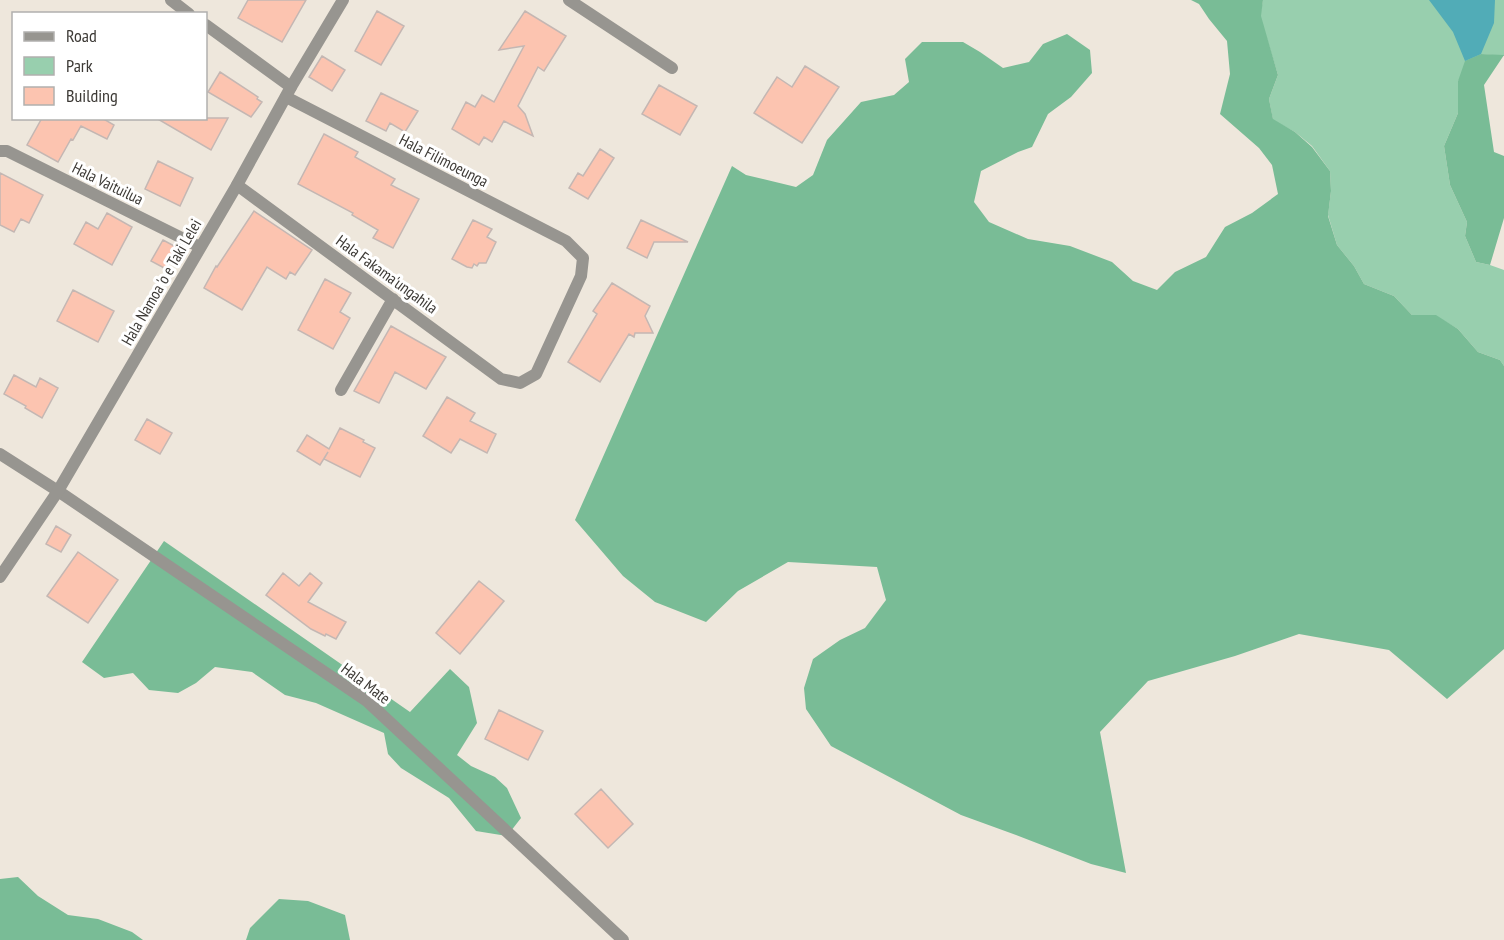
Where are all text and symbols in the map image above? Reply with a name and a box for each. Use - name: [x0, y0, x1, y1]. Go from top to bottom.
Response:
- legend: [12, 12, 207, 120]
- text: Road: [66, 24, 97, 47]
- text: Park: [66, 54, 93, 77]
- text: Building: [66, 84, 118, 107]
- street label: Hala Filimoeunga: [396, 129, 492, 191]
- street label: Hala Vaituilua: [69, 157, 147, 209]
- street label: Hala Namoa 'o e Taki Lelei: [117, 215, 205, 349]
- street label: Hala Fakama'ungahila: [332, 230, 442, 318]
- street label: Hala Mate: [338, 658, 394, 708]

